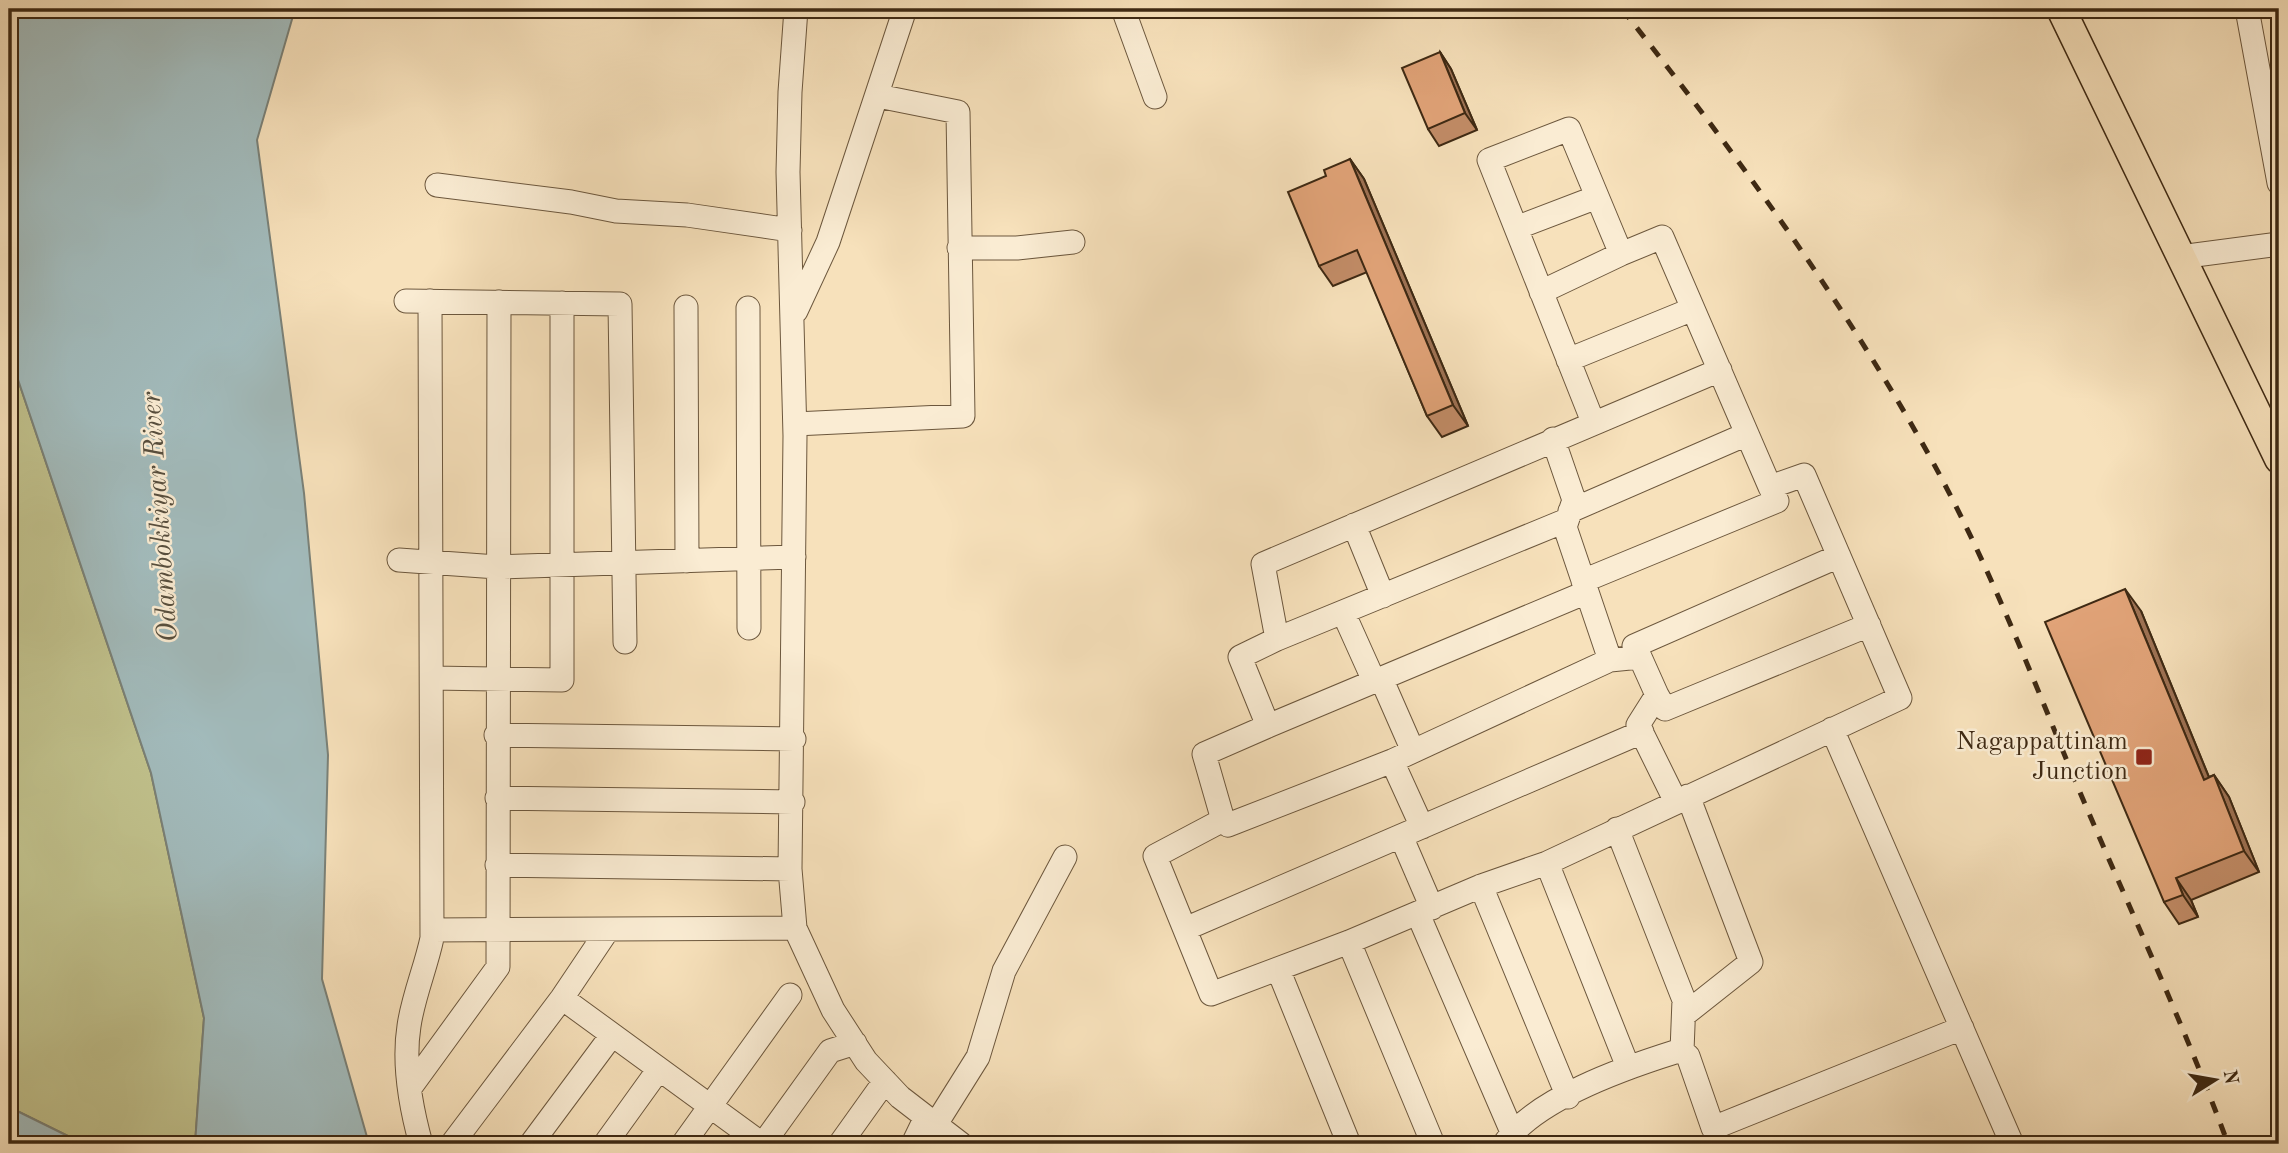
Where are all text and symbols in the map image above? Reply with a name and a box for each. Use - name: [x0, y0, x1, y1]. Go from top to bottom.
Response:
- water label: Odambokkiyar River: [138, 390, 184, 643]
- place label: Nagappattinam Junction: [1956, 729, 2128, 785]
- marker: Nagappattinam Junction: [2134, 747, 2154, 767]
- north arrow: [2180, 1044, 2250, 1114]
- text: N: [2219, 1068, 2240, 1087]

